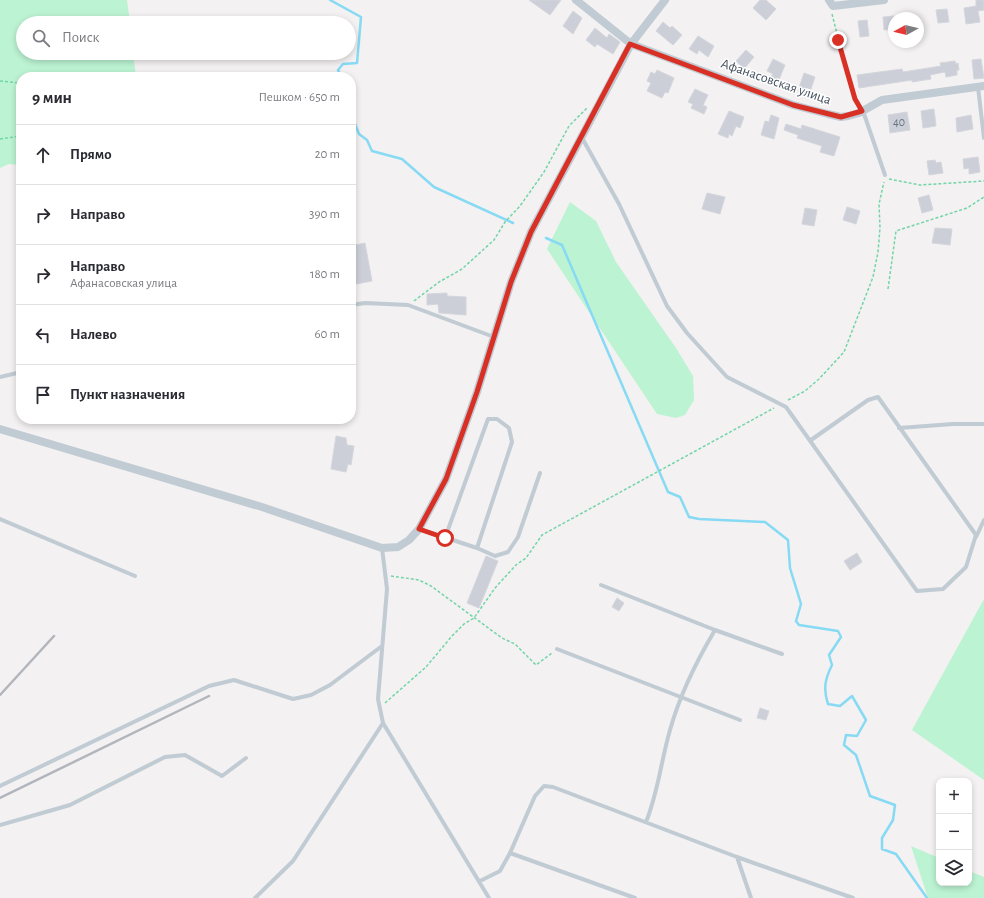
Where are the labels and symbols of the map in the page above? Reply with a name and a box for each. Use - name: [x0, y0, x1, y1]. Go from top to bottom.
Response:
- north arrow: [888, 12, 924, 48]
- route end: [829, 31, 847, 49]
- street label: Афанасовская улица: [719, 57, 833, 108]
- house number: 40: [893, 116, 905, 128]
- route start: [436, 529, 454, 547]

